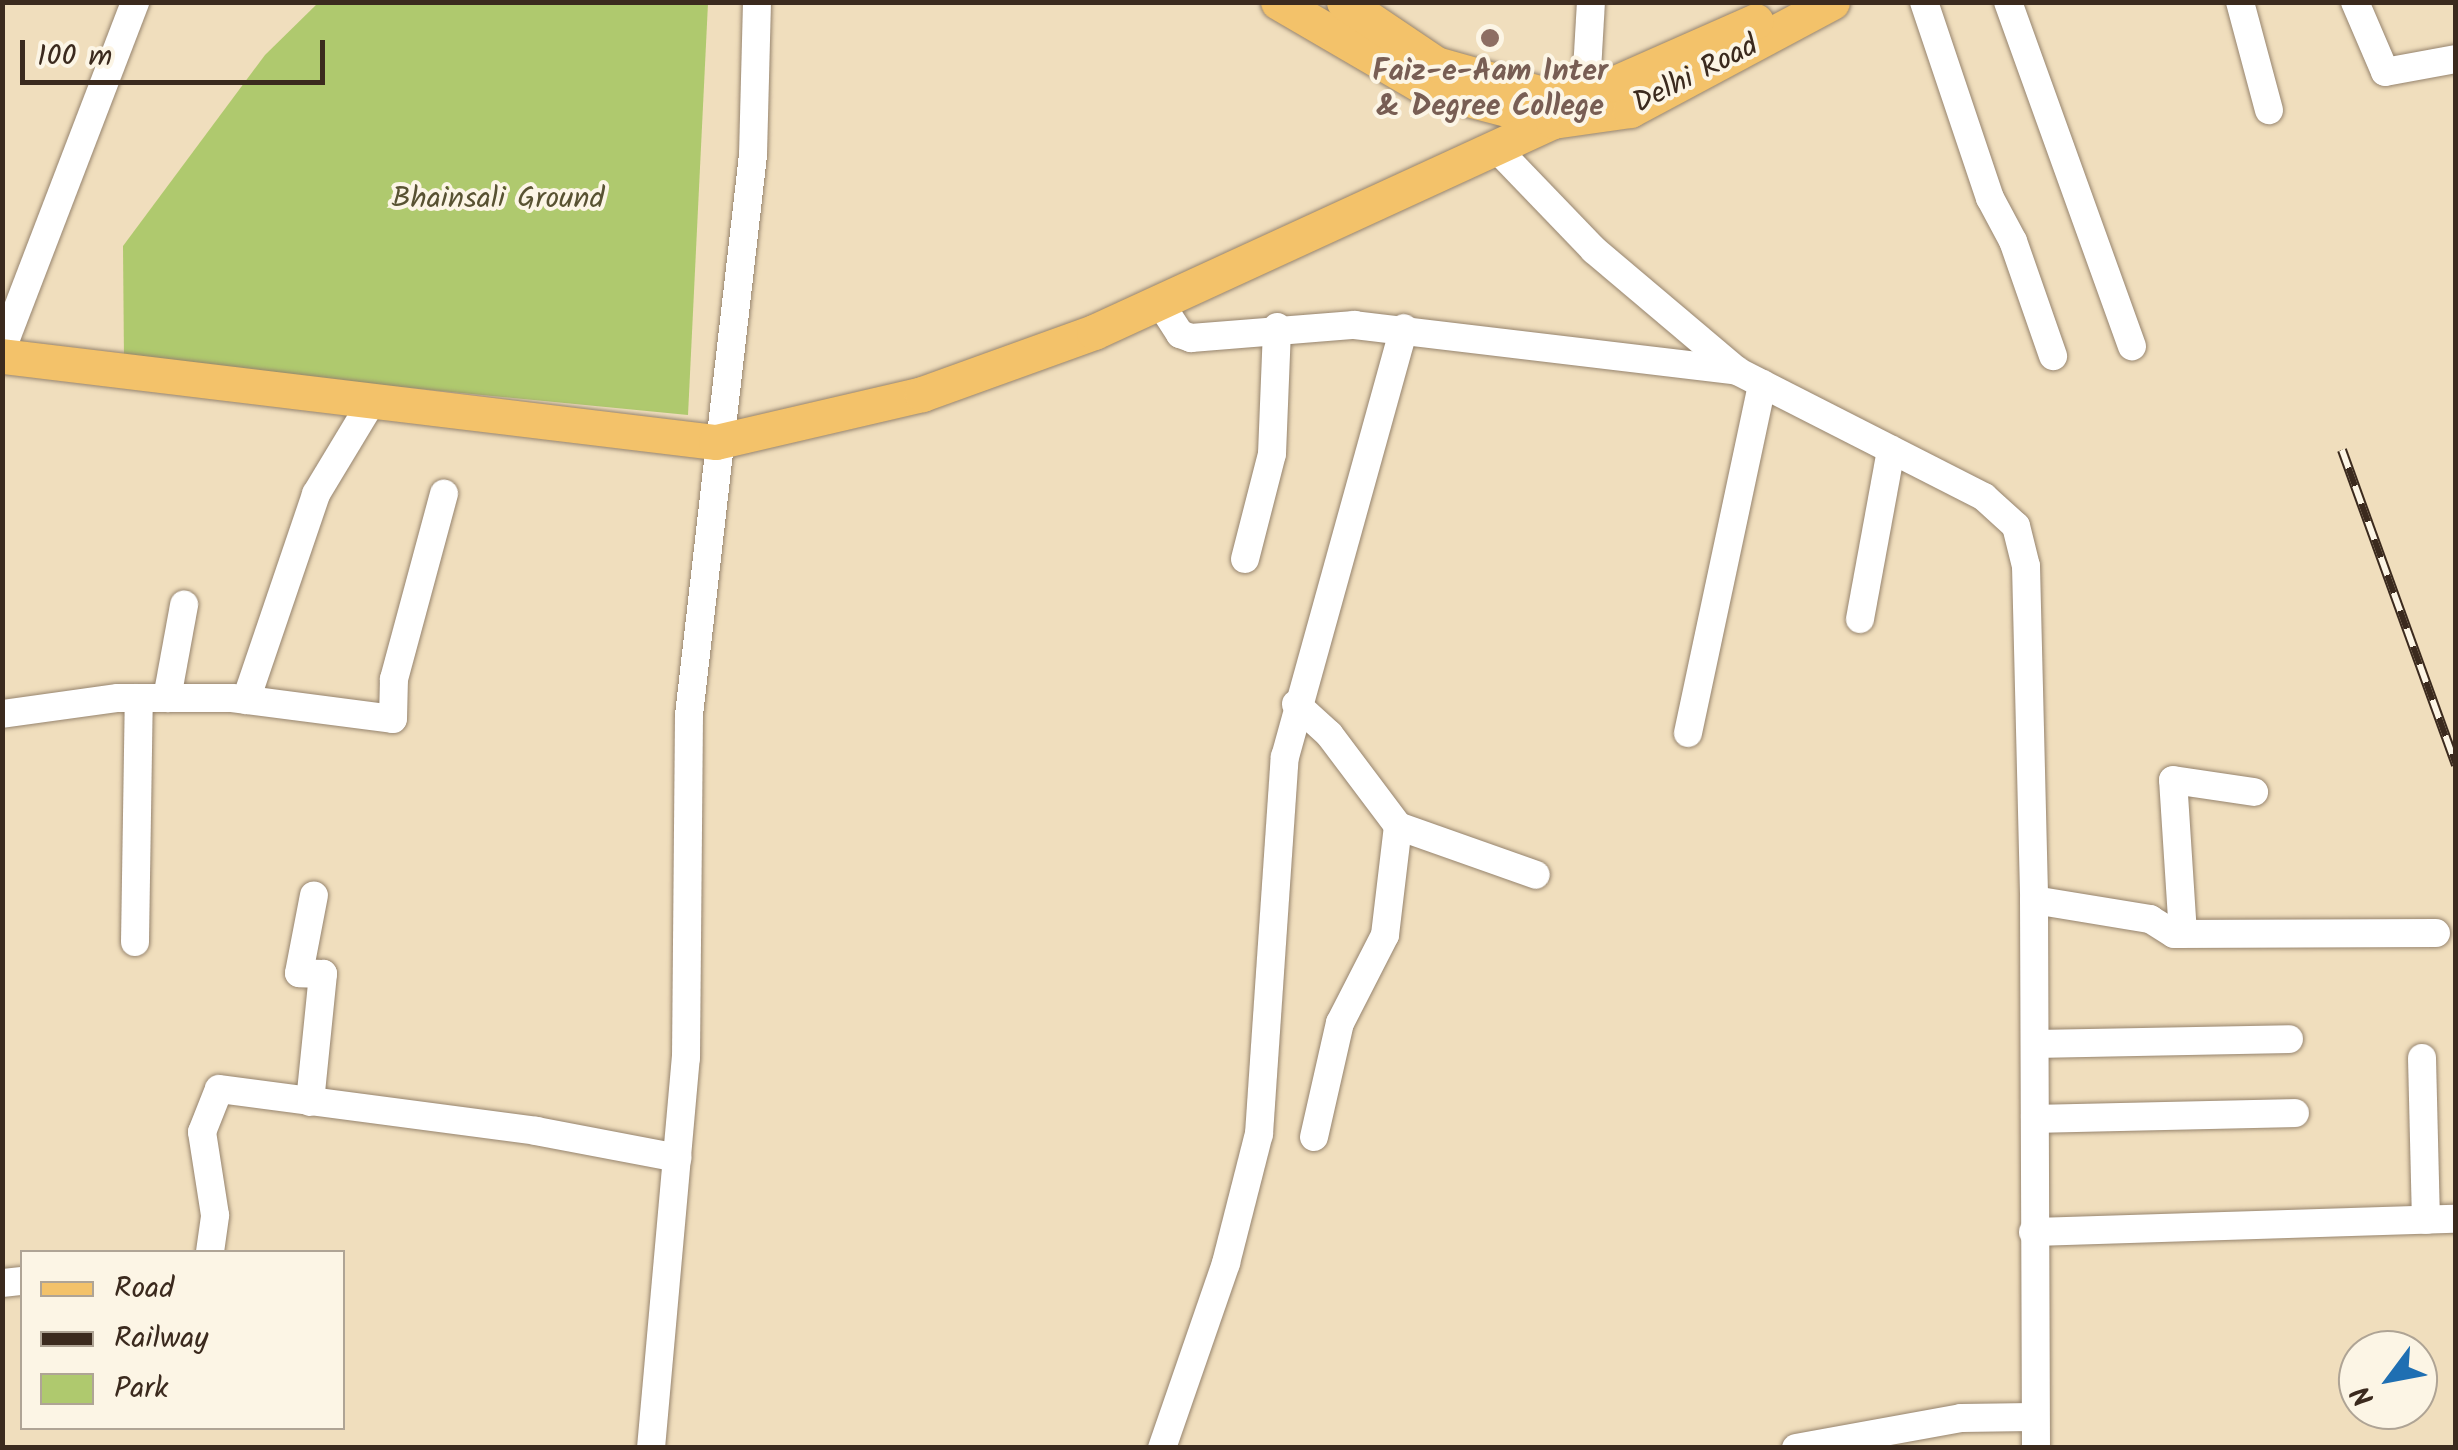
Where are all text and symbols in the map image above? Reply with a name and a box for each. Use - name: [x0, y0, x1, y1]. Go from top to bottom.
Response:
- scale bar: [25, 20, 330, 82]
- marker: Faiz-e-Aam Inter & Degree College: [1479, 27, 1501, 49]
- street label: Delhi Road: [1627, 28, 1765, 122]
- text: 100 m: [37, 33, 112, 81]
- place label: Faiz-e-Aam Inter & Degree College: [1372, 54, 1608, 124]
- park label: Bhainsali Ground: [392, 181, 604, 217]
- legend: [20, 1250, 345, 1430]
- text: Road: [114, 1265, 174, 1313]
- text: Railway: [114, 1315, 208, 1363]
- north arrow: [2338, 1330, 2438, 1430]
- text: Park: [114, 1365, 168, 1413]
- text: N: [2340, 1376, 2388, 1415]

